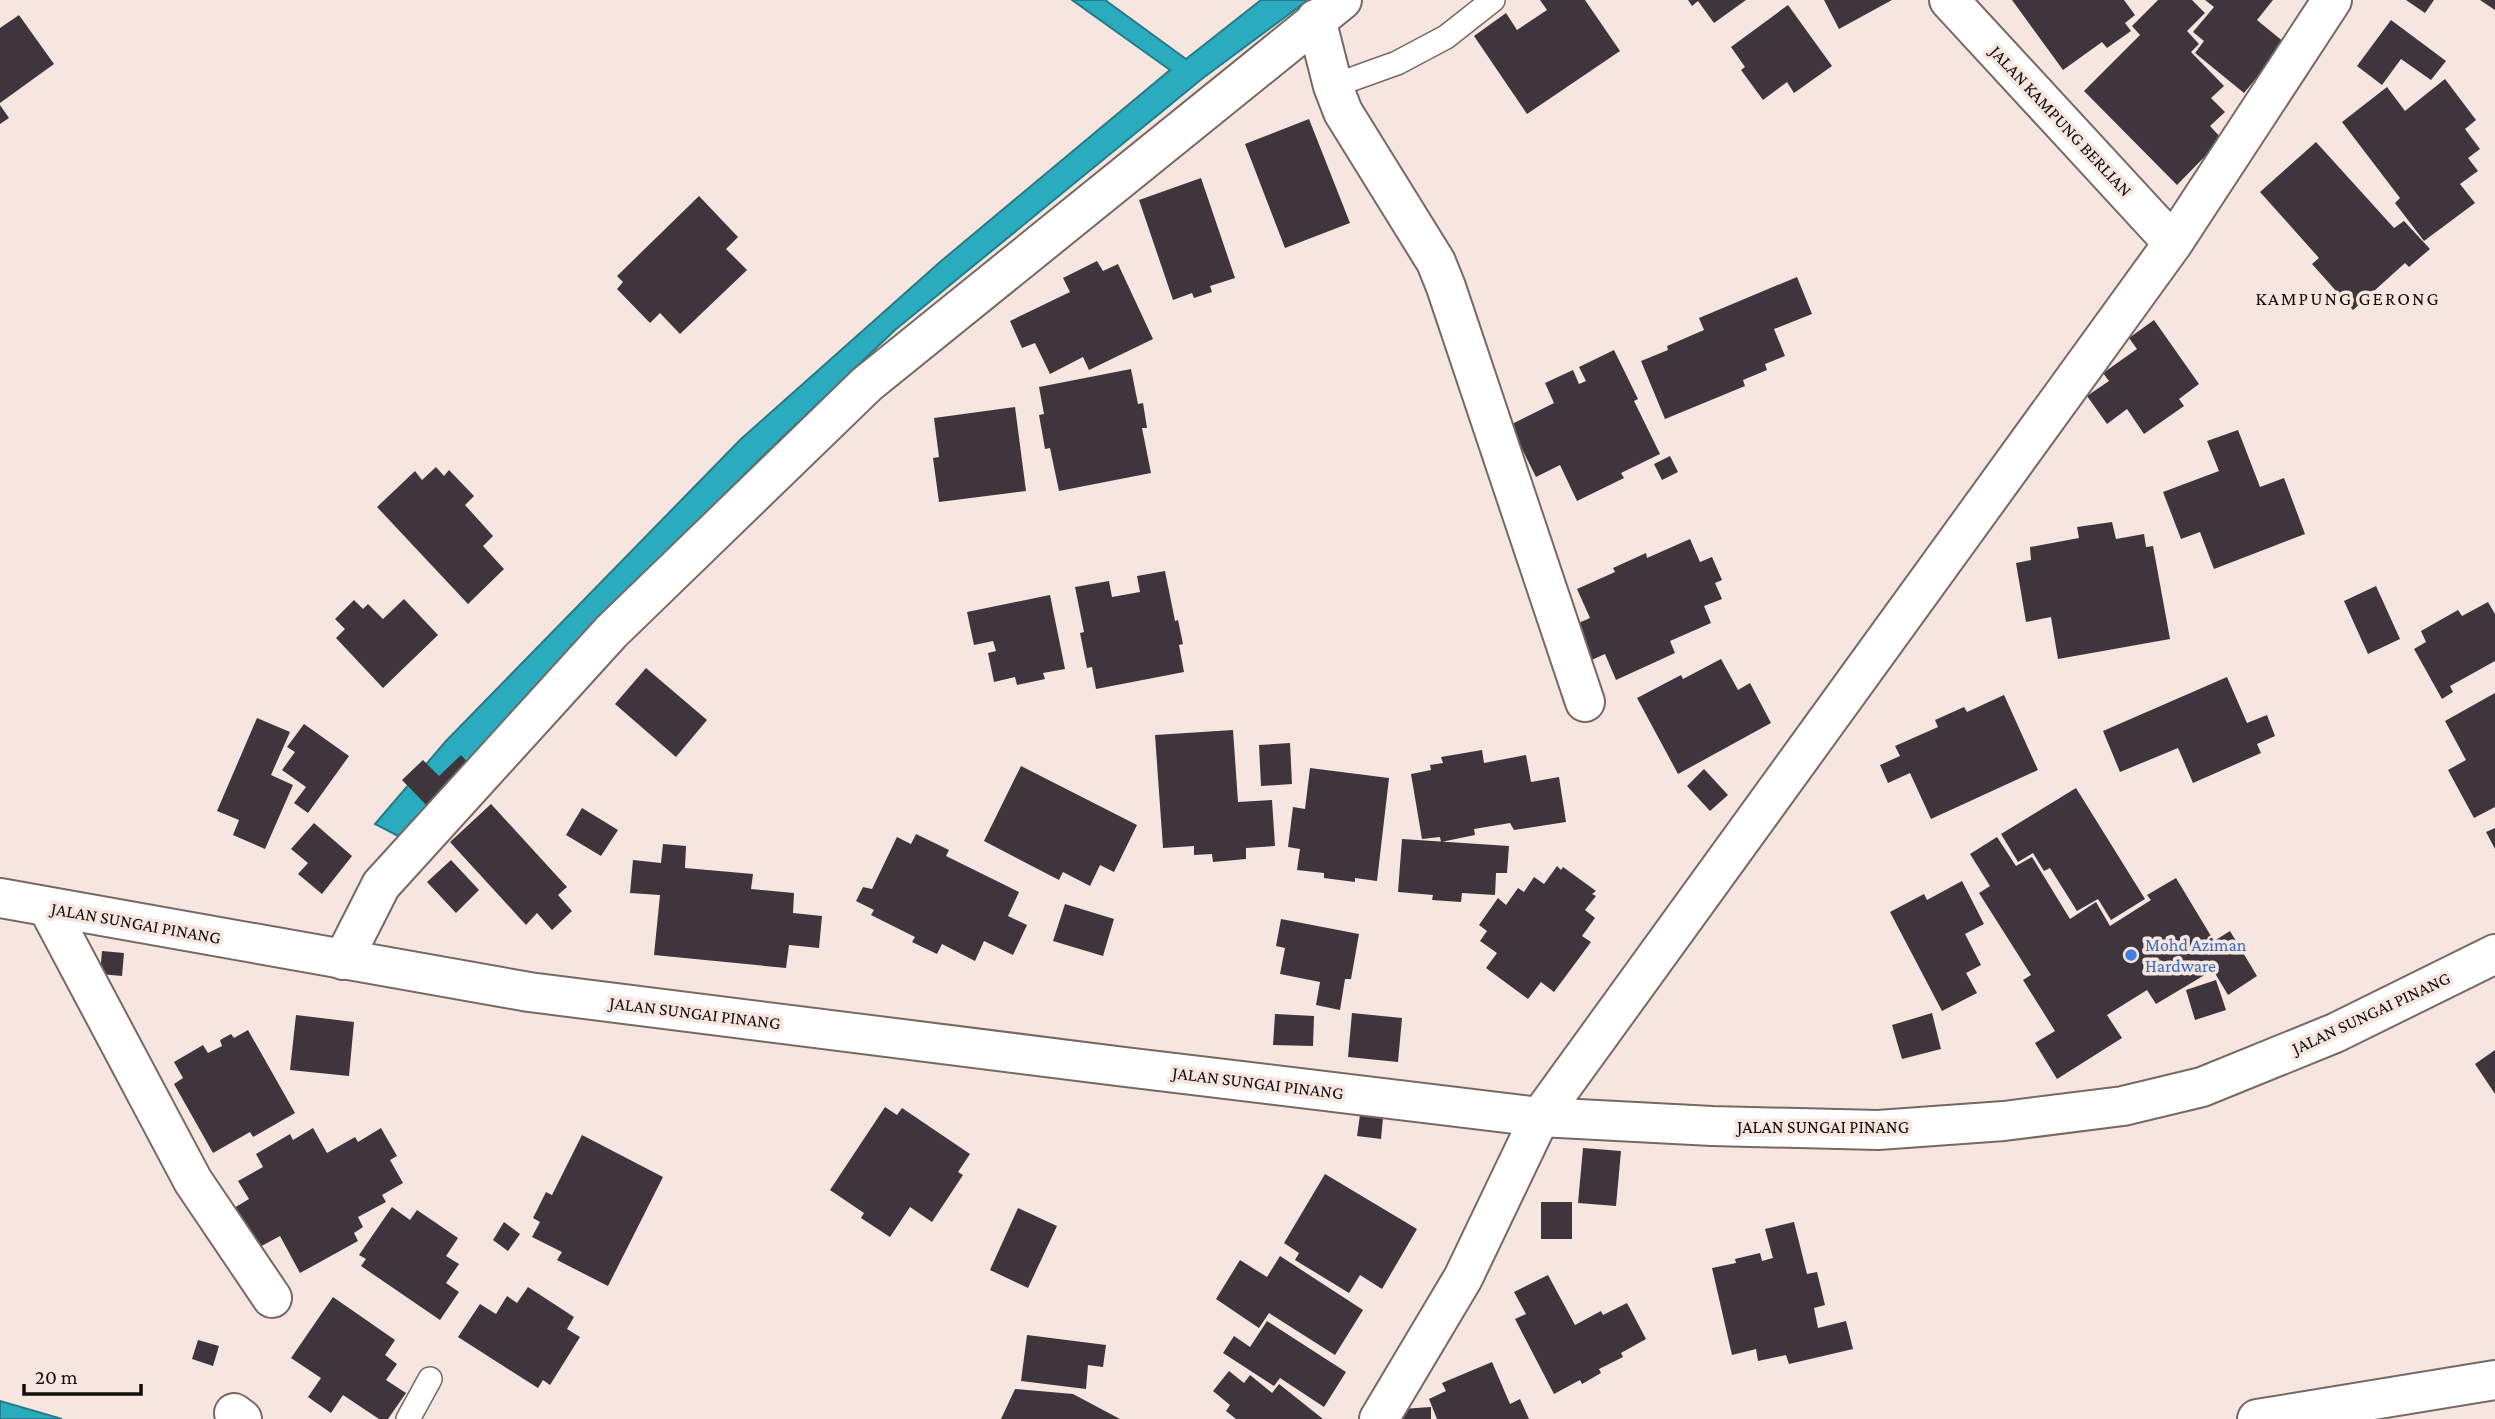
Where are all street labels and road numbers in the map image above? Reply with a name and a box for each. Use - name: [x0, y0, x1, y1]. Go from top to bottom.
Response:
- street label: JALAN KAMPUNG BERLIAN: [1985, 40, 2136, 201]
- street label: JALAN SUNGAI PINANG: [48, 898, 222, 948]
- street label: JALAN SUNGAI PINANG: [2287, 968, 2453, 1059]
- street label: JALAN SUNGAI PINANG: [606, 992, 782, 1033]
- street label: JALAN SUNGAI PINANG: [1169, 1062, 1345, 1103]
- street label: JALAN SUNGAI PINANG: [1735, 1117, 1909, 1137]

